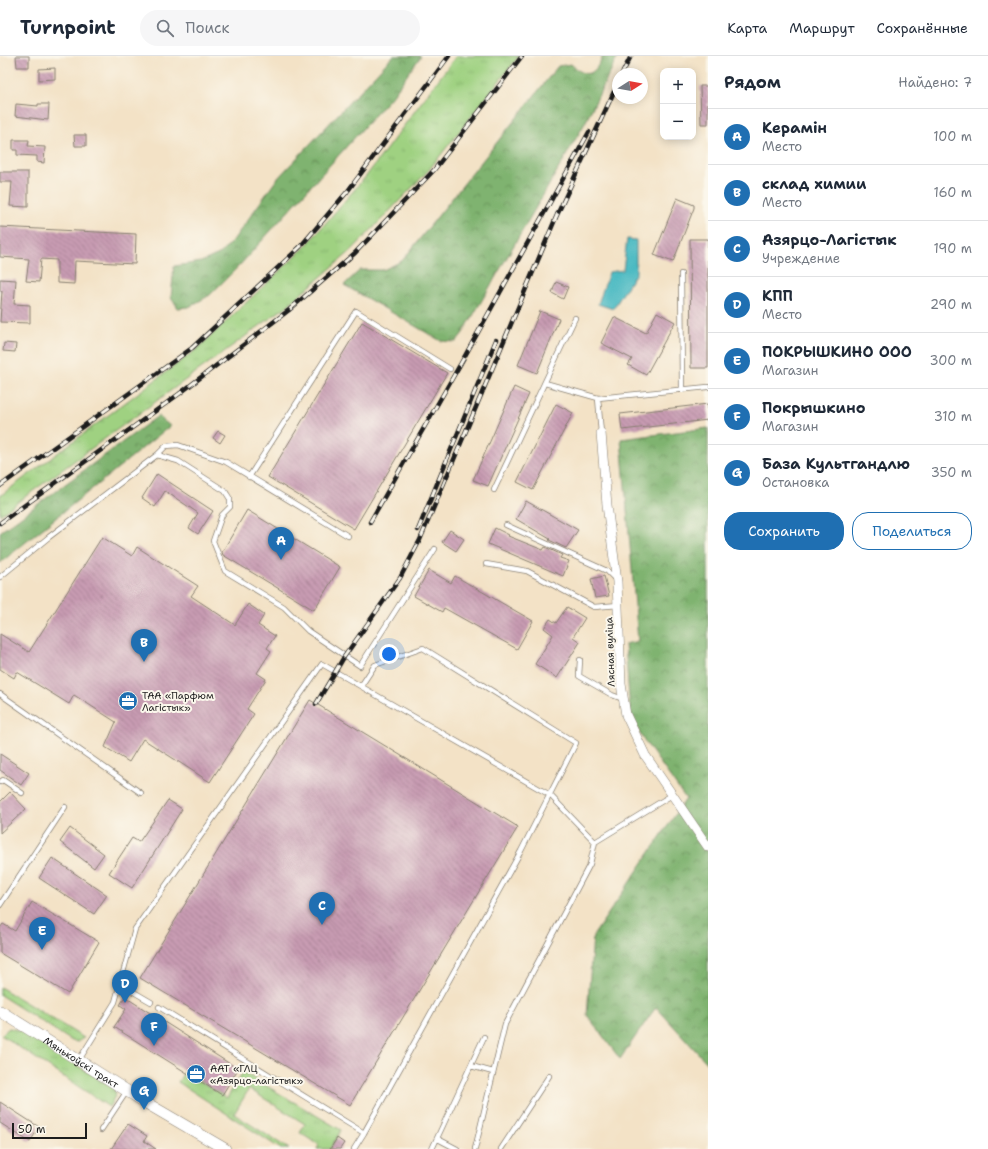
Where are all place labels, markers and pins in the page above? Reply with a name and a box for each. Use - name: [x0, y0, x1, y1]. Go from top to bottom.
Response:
- pin: A: [268, 527, 294, 560]
- pin: B: [131, 629, 157, 662]
- place label: ТАА «Парфюм Лагістык»: [142, 689, 214, 714]
- office icon: ТАА «Парфюм Лагістык»: [117, 690, 139, 712]
- pin: C: [309, 892, 335, 925]
- pin: E: [29, 917, 55, 950]
- pin: D: [112, 970, 138, 1003]
- pin: F: [141, 1013, 167, 1046]
- place label: ААТ «ГЛЦ «Азярцо-лагістык»: [210, 1062, 303, 1087]
- office icon: ААТ «ГЛЦ «Азярцо-лагістык»: [185, 1063, 207, 1085]
- pin: G: [131, 1077, 157, 1110]

